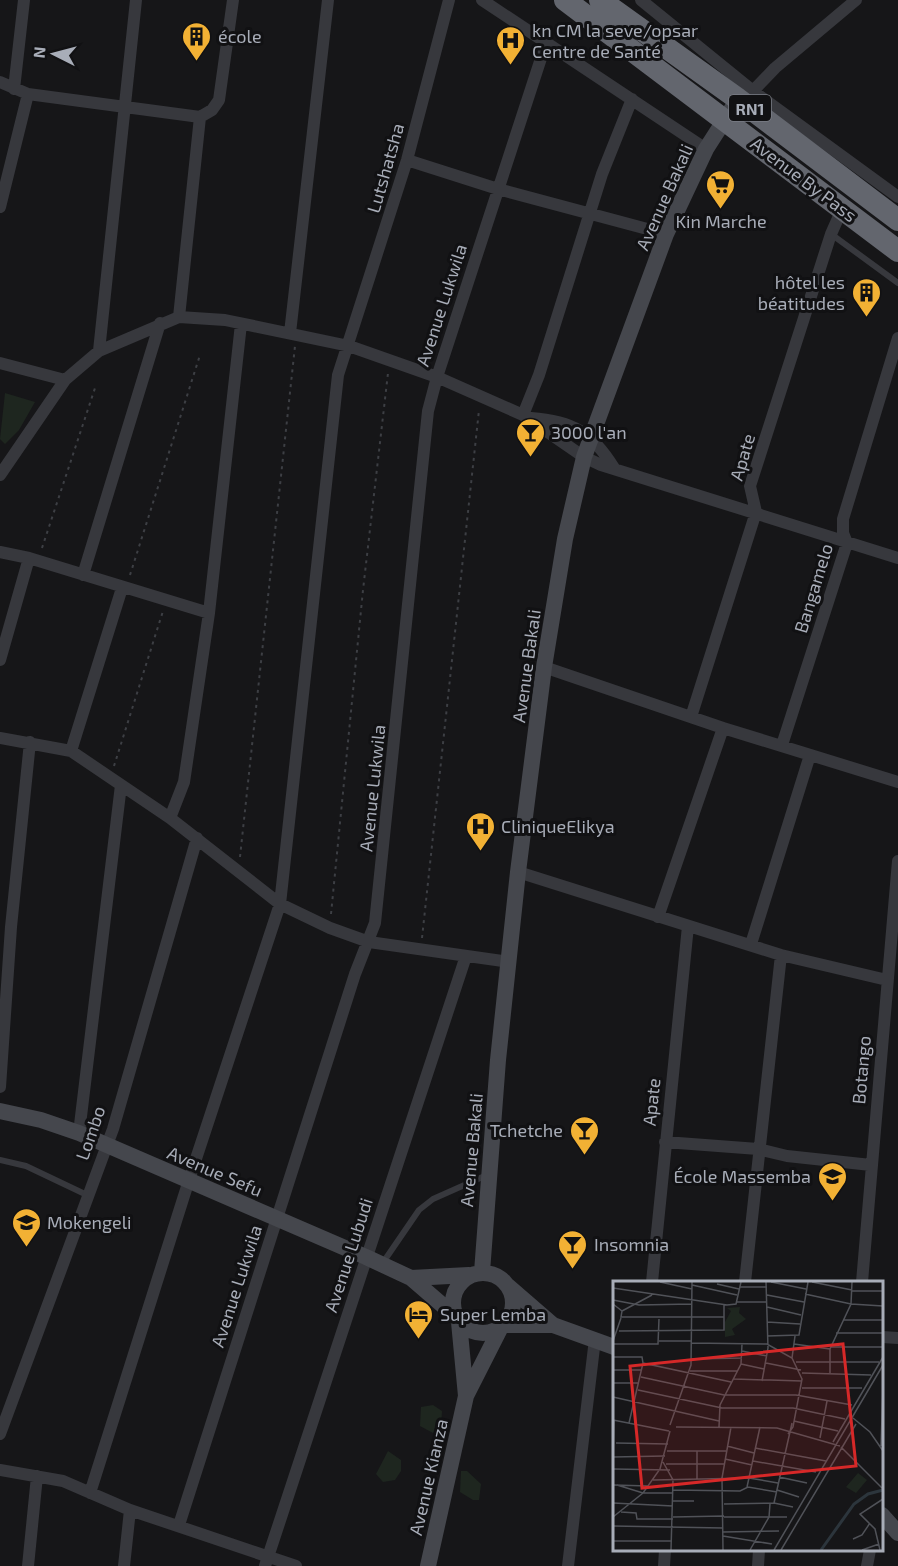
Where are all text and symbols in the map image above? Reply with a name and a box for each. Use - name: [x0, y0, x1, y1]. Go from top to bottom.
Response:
- place label: kn CM la seve/opsar Centre de Santé: [532, 19, 698, 62]
- building icon: école: [181, 20, 213, 62]
- north arrow: [24, 24, 84, 84]
- hospital icon: kn CM la seve/opsar Centre de Santé: [495, 24, 527, 66]
- place label: école: [218, 25, 262, 47]
- text: N: [29, 46, 49, 59]
- road number: RN1: [729, 95, 771, 121]
- street label: Lutshatsha: [362, 121, 408, 215]
- street label: Avenue By Pass: [747, 132, 861, 226]
- street label: Avenue Bakali: [631, 140, 697, 254]
- supermarket icon: Kin Marche: [705, 168, 737, 210]
- place label: Kin Marche: [675, 210, 767, 232]
- street label: Avenue Lukwila: [411, 241, 471, 369]
- place label: hôtel les béatitudes: [758, 271, 845, 314]
- building icon: hôtel les béatitudes: [850, 276, 882, 318]
- bar icon: 3000 l'an: [514, 416, 546, 458]
- place label: 3000 l'an: [551, 421, 627, 443]
- street label: Apate: [725, 431, 759, 483]
- street label: Bangamelo: [789, 541, 837, 635]
- street label: Avenue Bakali: [507, 608, 545, 724]
- street label: Avenue Lukwila: [354, 723, 390, 853]
- hospital icon: CliniqueElikya: [464, 810, 496, 852]
- place label: CliniqueElikya: [501, 815, 615, 837]
- street label: Botango: [847, 1035, 875, 1105]
- street label: Apate: [638, 1077, 664, 1127]
- street label: Avenue Bakali: [455, 1092, 487, 1208]
- street label: Lombo: [71, 1103, 109, 1163]
- bar icon: Tchetche: [568, 1114, 600, 1156]
- place label: Tchetche: [490, 1119, 563, 1141]
- street label: Avenue Sefu: [164, 1141, 266, 1201]
- school or university icon: École Massemba: [816, 1160, 848, 1202]
- place label: École Massemba: [673, 1165, 811, 1187]
- street label: Avenue Lubudi: [319, 1195, 377, 1315]
- school or university icon: Mokengeli: [10, 1206, 42, 1248]
- place label: Mokengeli: [47, 1211, 131, 1233]
- street label: Avenue Lukwila: [206, 1222, 266, 1350]
- bar icon: Insomnia: [557, 1228, 589, 1270]
- place label: Insomnia: [594, 1233, 669, 1255]
- inset map: [613, 1281, 883, 1551]
- hotel icon: Super Lemba: [403, 1298, 435, 1340]
- place label: Super Lemba: [440, 1303, 546, 1325]
- street label: Avenue Kianza: [404, 1417, 452, 1537]

